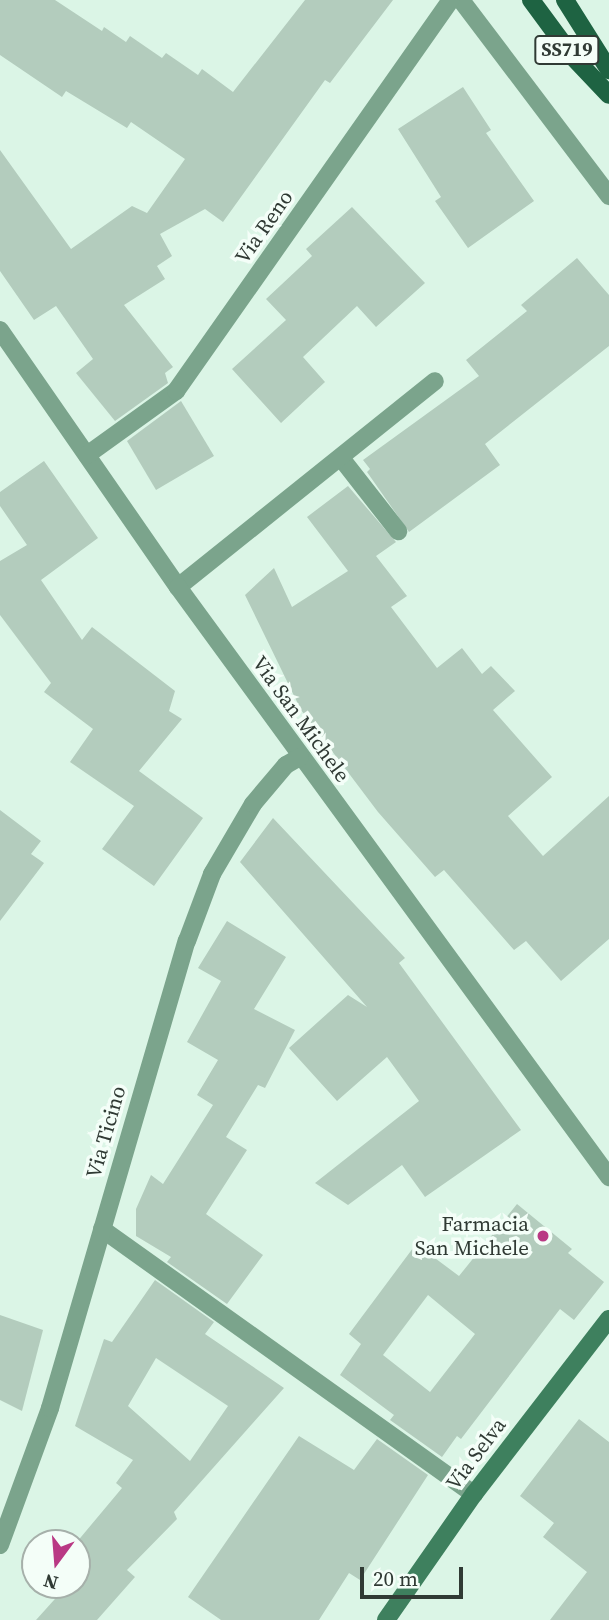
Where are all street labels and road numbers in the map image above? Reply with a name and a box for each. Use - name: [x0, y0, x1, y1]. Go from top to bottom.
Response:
- road number: SS719: [534, 34, 600, 66]
- street label: Via Reno: [230, 185, 298, 269]
- street label: Via San Michele: [247, 651, 355, 787]
- street label: Via Ticino: [81, 1083, 131, 1181]
- street label: Via Selva: [441, 1413, 511, 1495]

